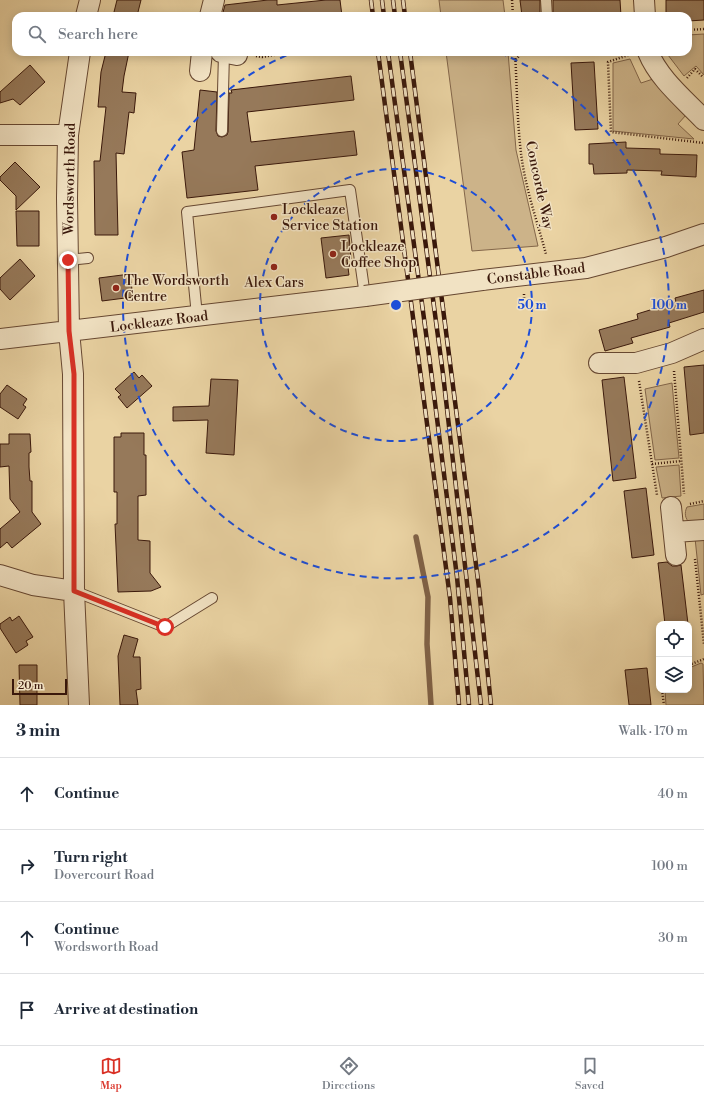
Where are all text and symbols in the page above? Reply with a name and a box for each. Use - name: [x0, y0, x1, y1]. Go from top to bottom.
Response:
- search box: [12, 12, 692, 56]
- icon: search: [26, 23, 48, 45]
- text: Search here: [58, 25, 138, 44]
- street label: Wordsworth Road: [60, 123, 80, 236]
- street label: Concorde Way: [521, 139, 557, 231]
- place label: Lockleaze Service Station: [282, 201, 379, 235]
- marker: Lockleaze Service Station: [269, 212, 279, 222]
- place label: Lockleaze Coffee Shop: [341, 238, 416, 272]
- marker: Lockleaze Coffee Shop: [328, 249, 338, 259]
- route end: [59, 251, 77, 269]
- street label: Constable Road: [486, 259, 586, 289]
- marker: Alex Cars: [269, 262, 279, 272]
- place label: The Wordsworth Centre: [124, 272, 230, 306]
- place label: Alex Cars: [243, 274, 304, 292]
- marker: The Wordsworth Centre: [111, 283, 121, 293]
- centre of rings: [389, 298, 403, 312]
- text: 50 m: [517, 298, 547, 313]
- text: 100 m: [651, 298, 687, 313]
- street label: Lockleaze Road: [109, 307, 209, 337]
- route start: [156, 618, 174, 636]
- map controls: [656, 621, 692, 693]
- button: locate: [656, 621, 692, 657]
- button: layers: [656, 657, 692, 693]
- scale bar: [12, 677, 67, 696]
- text: 20 m: [18, 679, 43, 693]
- text: 3 min: [16, 720, 60, 742]
- text: Walk · 170 m: [618, 723, 688, 739]
- icon: ahead: [16, 783, 38, 805]
- text: Continue: [54, 784, 119, 803]
- text: 40 m: [658, 786, 688, 802]
- text: Turn right: [54, 848, 128, 867]
- icon: right: [16, 855, 38, 877]
- text: 100 m: [652, 858, 688, 874]
- text: Dovercourt Road: [54, 867, 154, 883]
- text: Continue: [54, 920, 119, 939]
- icon: ahead: [16, 927, 38, 949]
- text: 30 m: [658, 930, 688, 946]
- text: Wordsworth Road: [54, 939, 159, 955]
- icon: arrive: [16, 999, 38, 1021]
- text: Arrive at destination: [54, 1000, 198, 1019]
- tab: Map: [100, 1055, 122, 1093]
- tab: Directions: [322, 1055, 375, 1093]
- tab: Saved: [575, 1055, 604, 1093]

